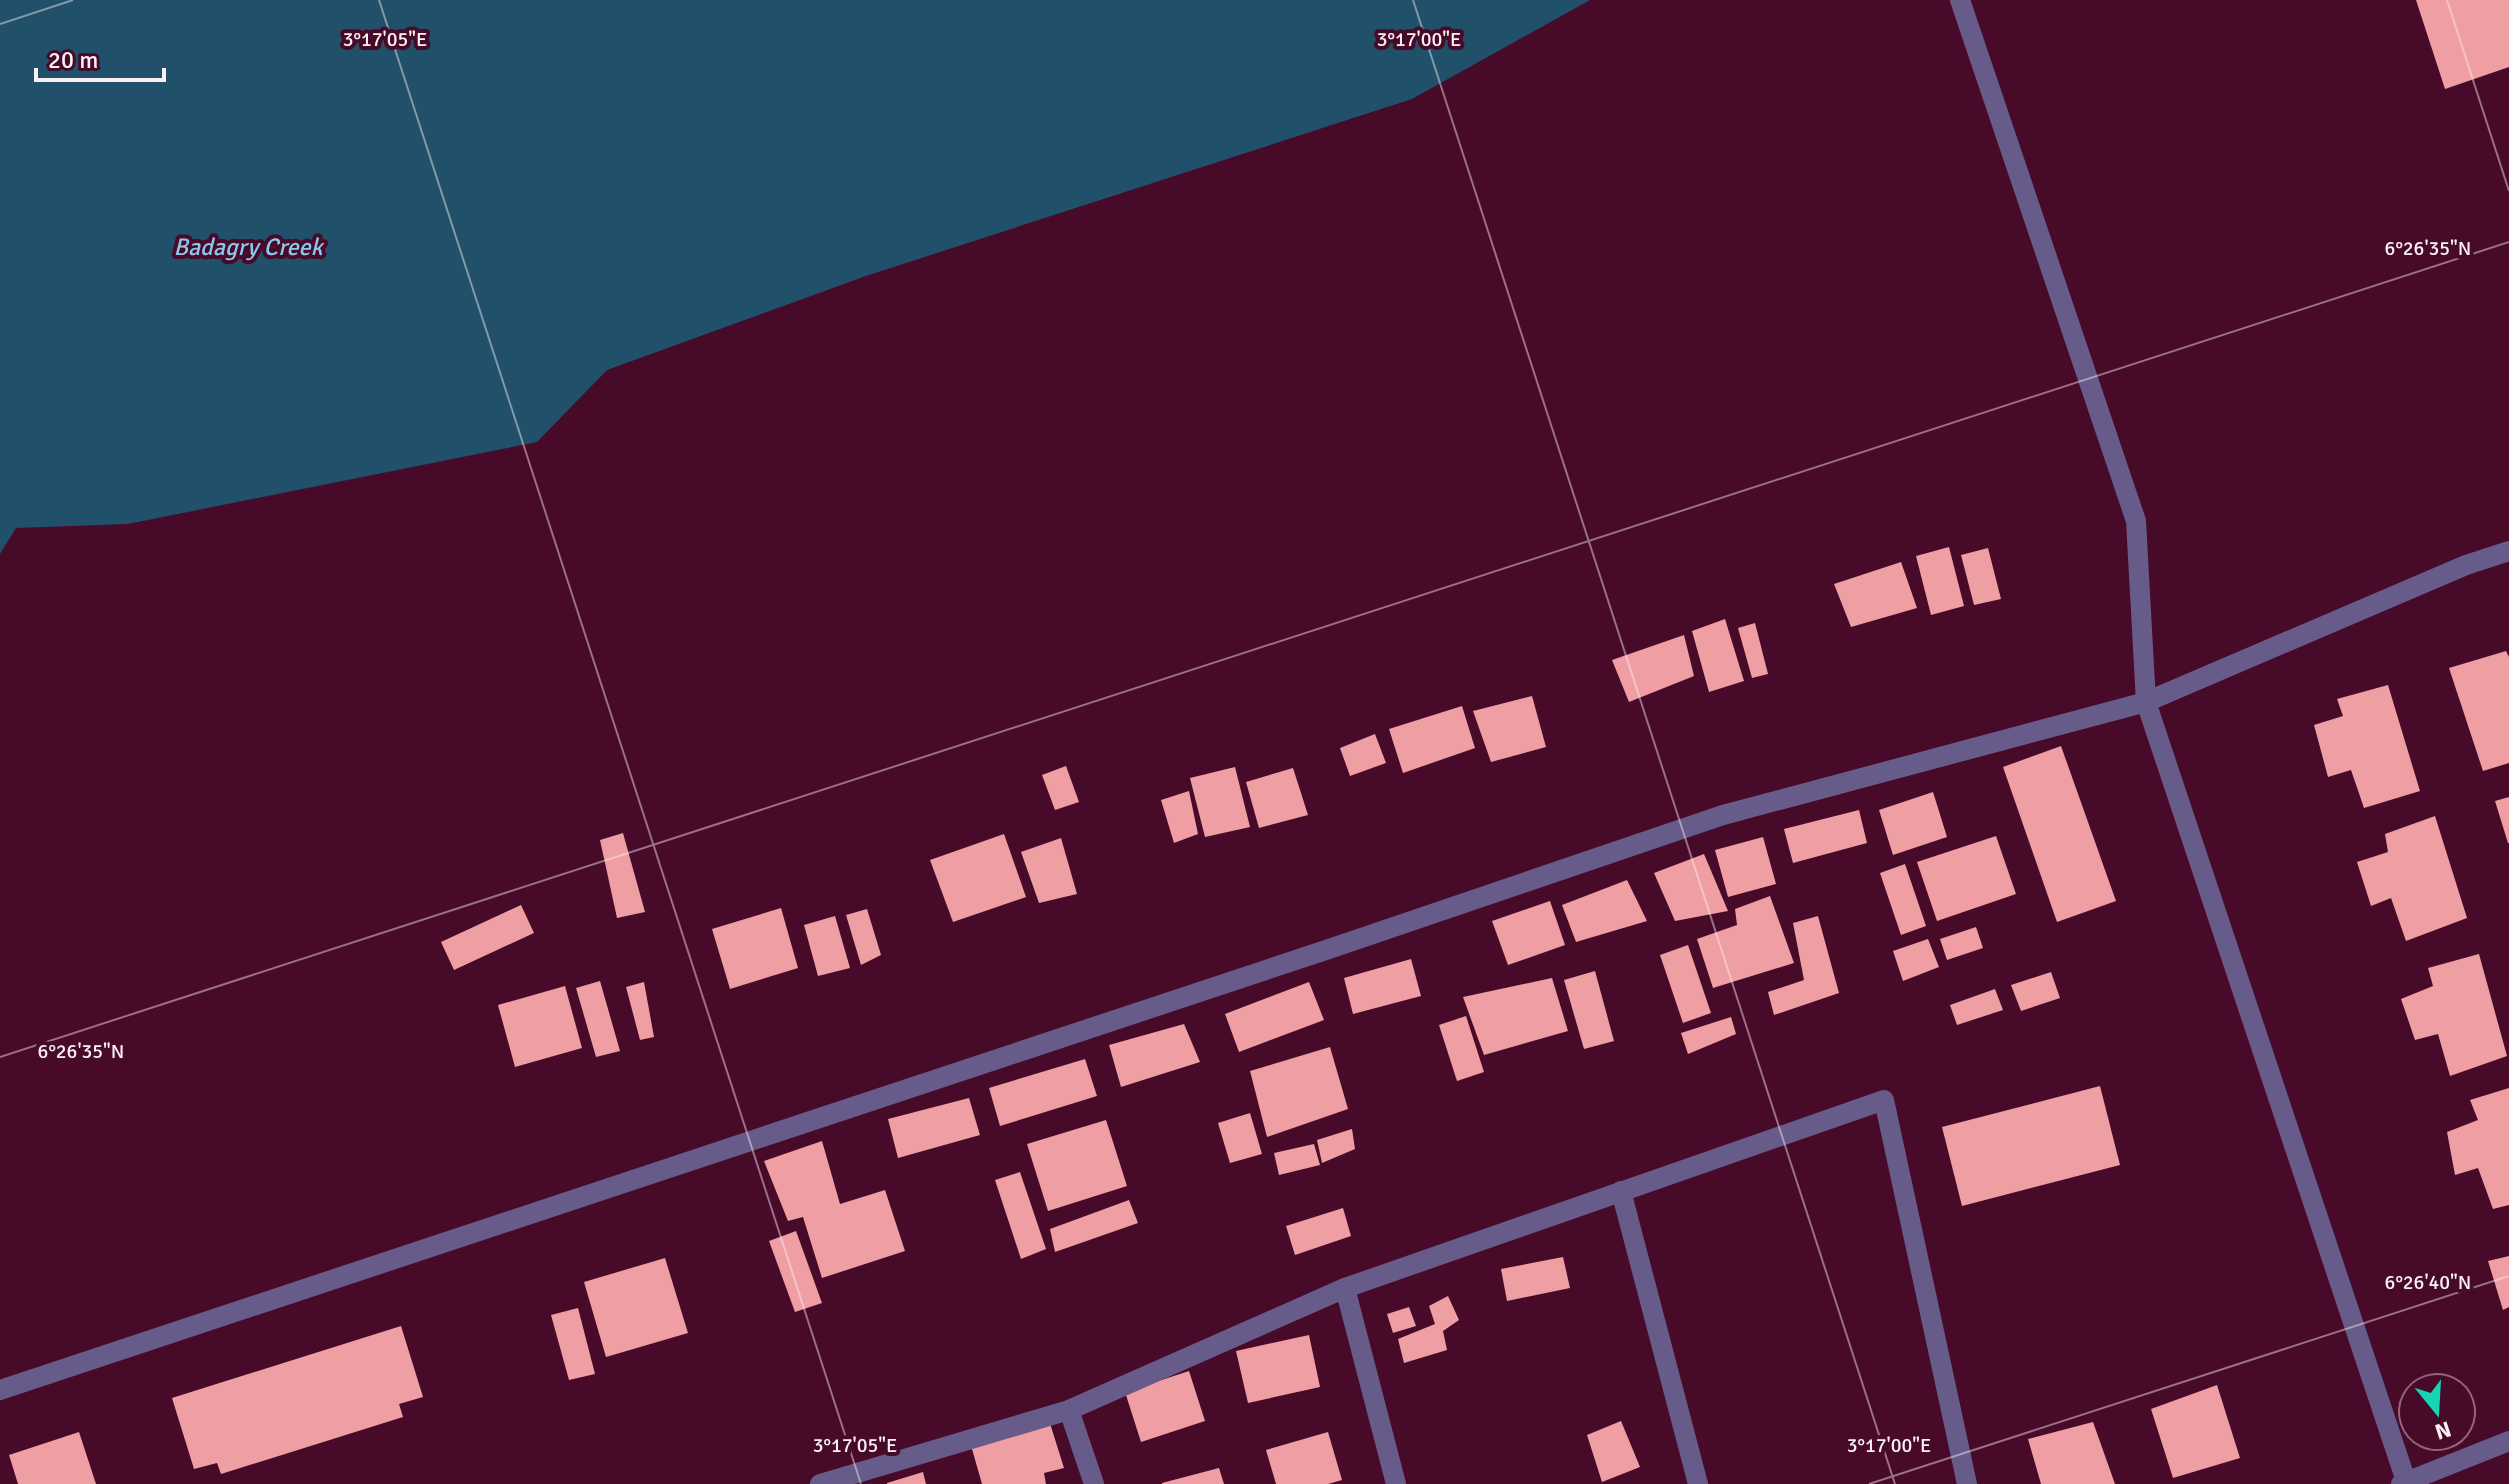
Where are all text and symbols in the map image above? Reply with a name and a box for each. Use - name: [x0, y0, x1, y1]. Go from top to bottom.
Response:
- text: 3°17'05"E: [343, 27, 427, 52]
- text: 3°17'00"E: [1377, 27, 1461, 52]
- scale bar: [36, 32, 164, 82]
- text: 20 m: [48, 45, 98, 75]
- water label: Badagry Creek: [174, 232, 324, 262]
- text: 6°26'35"N: [2385, 236, 2471, 261]
- text: 6°26'35"N: [38, 1039, 124, 1064]
- text: 6°26'40"N: [2385, 1270, 2471, 1295]
- north arrow: [2397, 1372, 2477, 1452]
- text: N: [2432, 1415, 2454, 1446]
- text: 3°17'05"E: [813, 1433, 897, 1458]
- text: 3°17'00"E: [1847, 1433, 1931, 1458]

